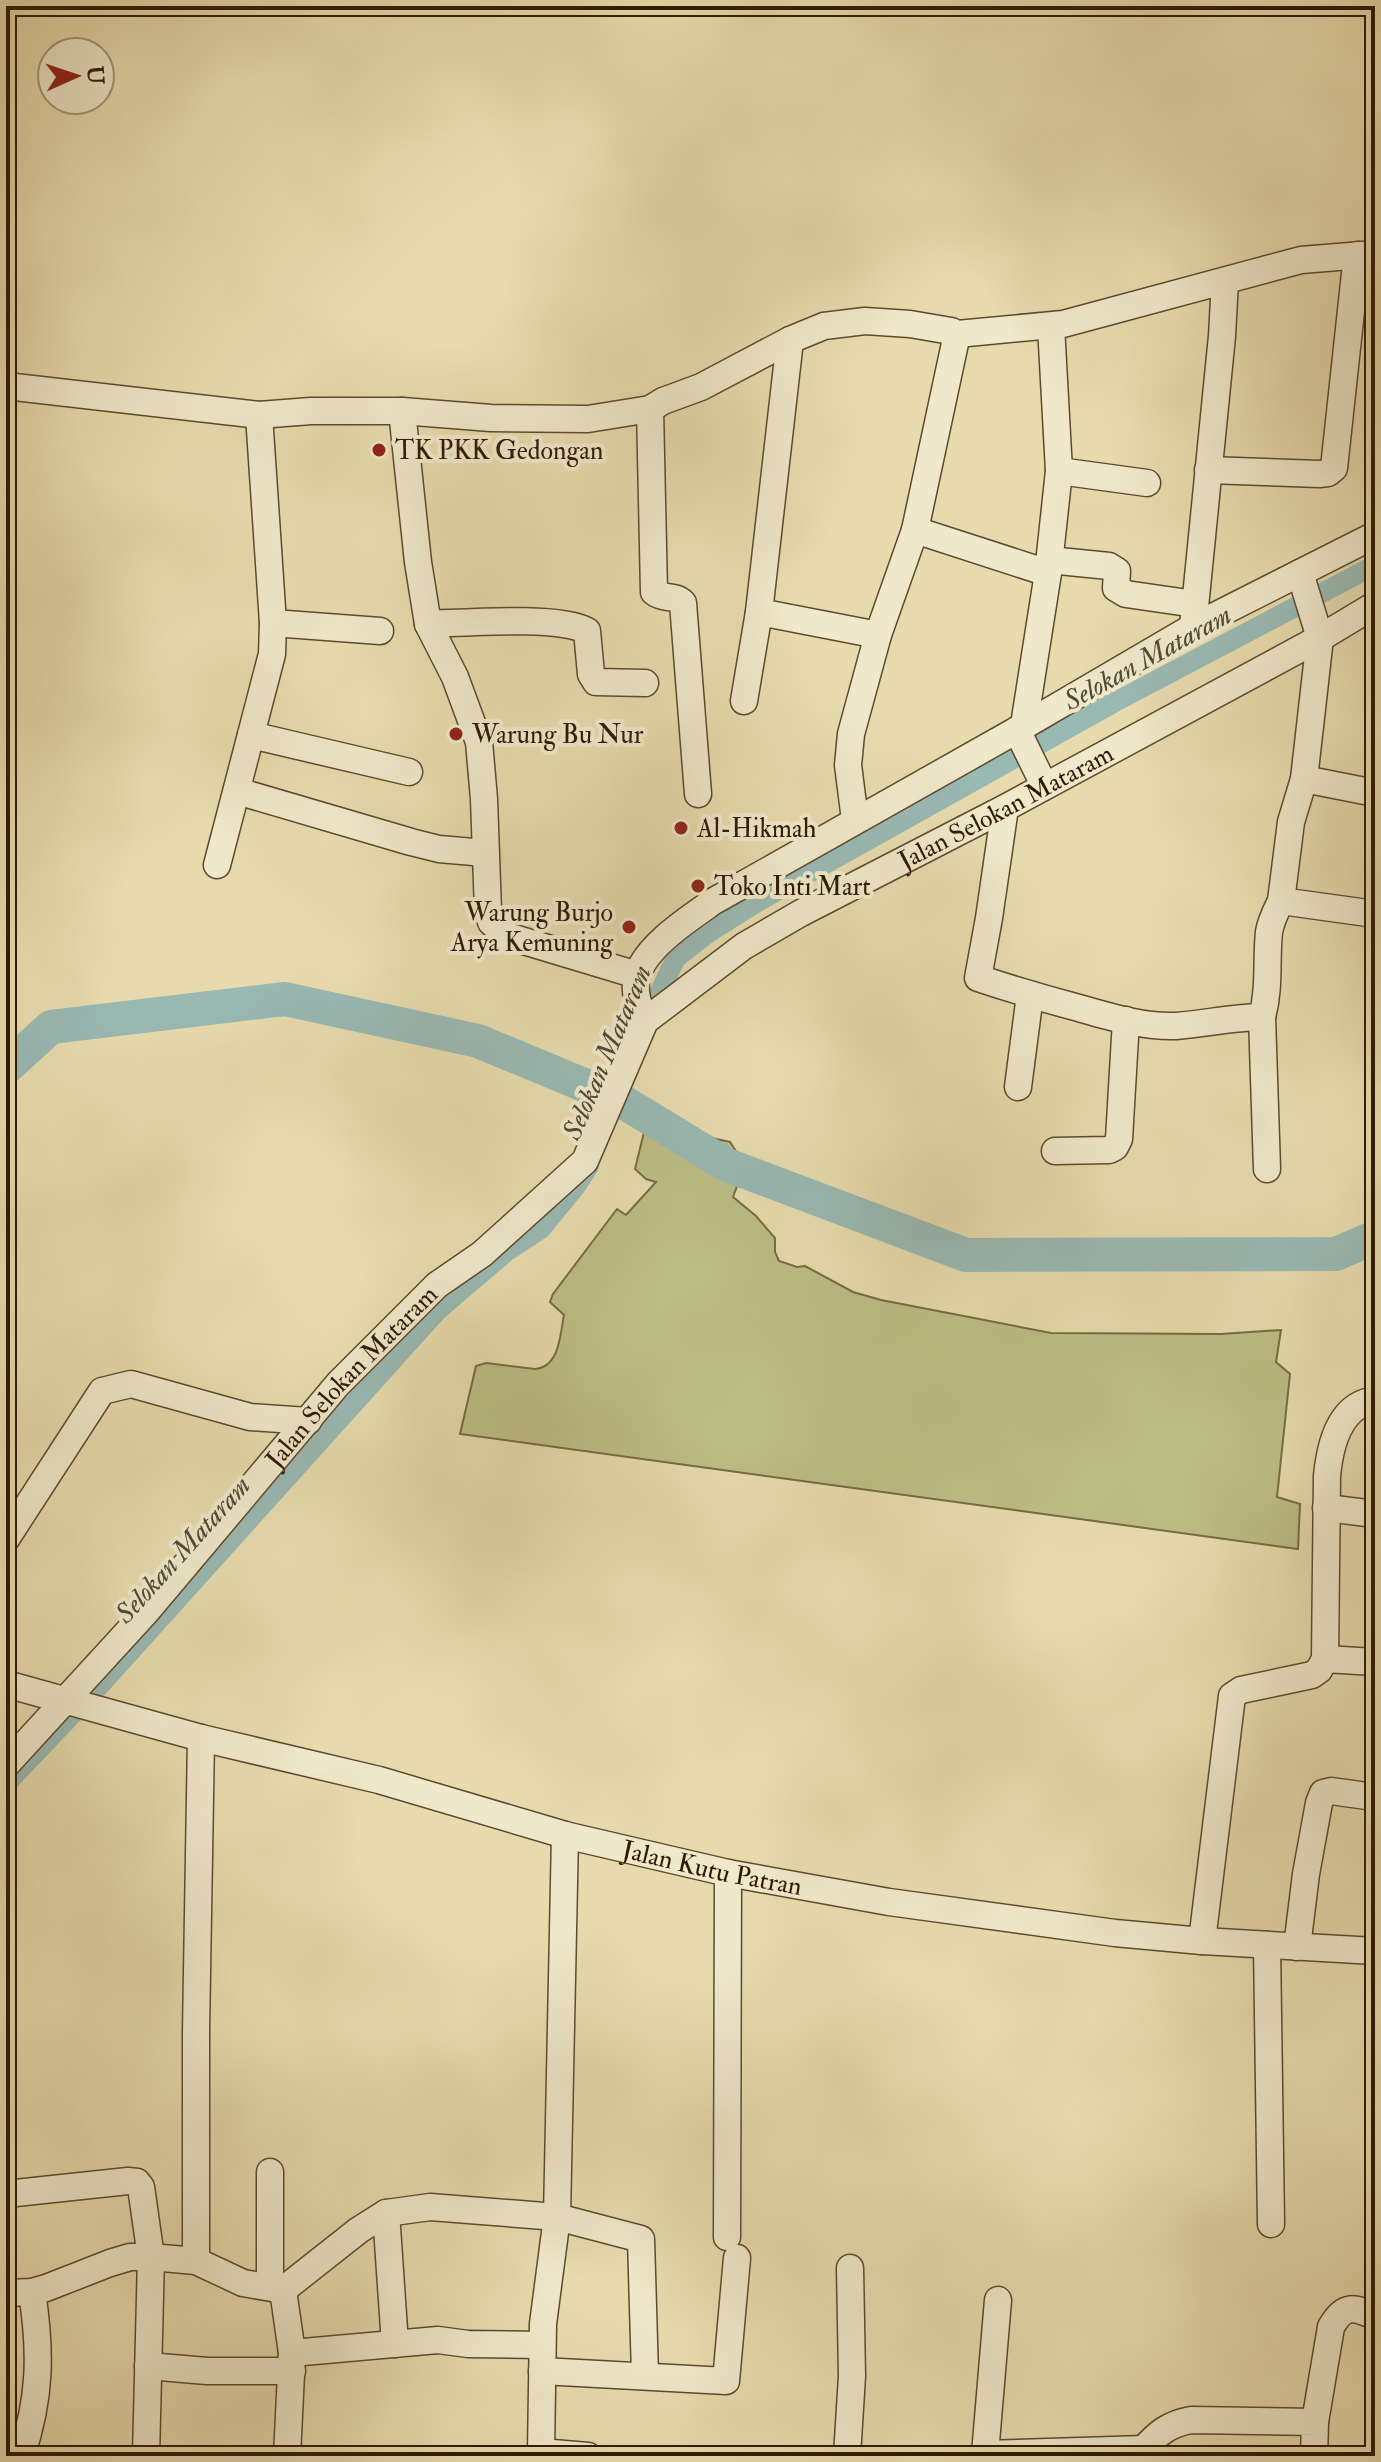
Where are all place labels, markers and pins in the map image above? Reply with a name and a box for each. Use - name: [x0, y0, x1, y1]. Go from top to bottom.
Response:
- place label: TK PKK Gedongan: [395, 435, 603, 467]
- marker: TK PKK Gedongan: [370, 441, 388, 459]
- place label: Warung Bu Nur: [471, 719, 644, 751]
- marker: Warung Bu Nur: [447, 725, 465, 743]
- place label: Al-Hikmah: [696, 813, 817, 845]
- marker: Al-Hikmah: [672, 819, 690, 837]
- place label: Toko Inti Mart: [714, 871, 871, 903]
- marker: Toko Inti Mart: [689, 877, 707, 895]
- place label: Warung Burjo Arya Kemuning: [450, 897, 614, 959]
- marker: Warung Burjo Arya Kemuning: [620, 918, 638, 936]

